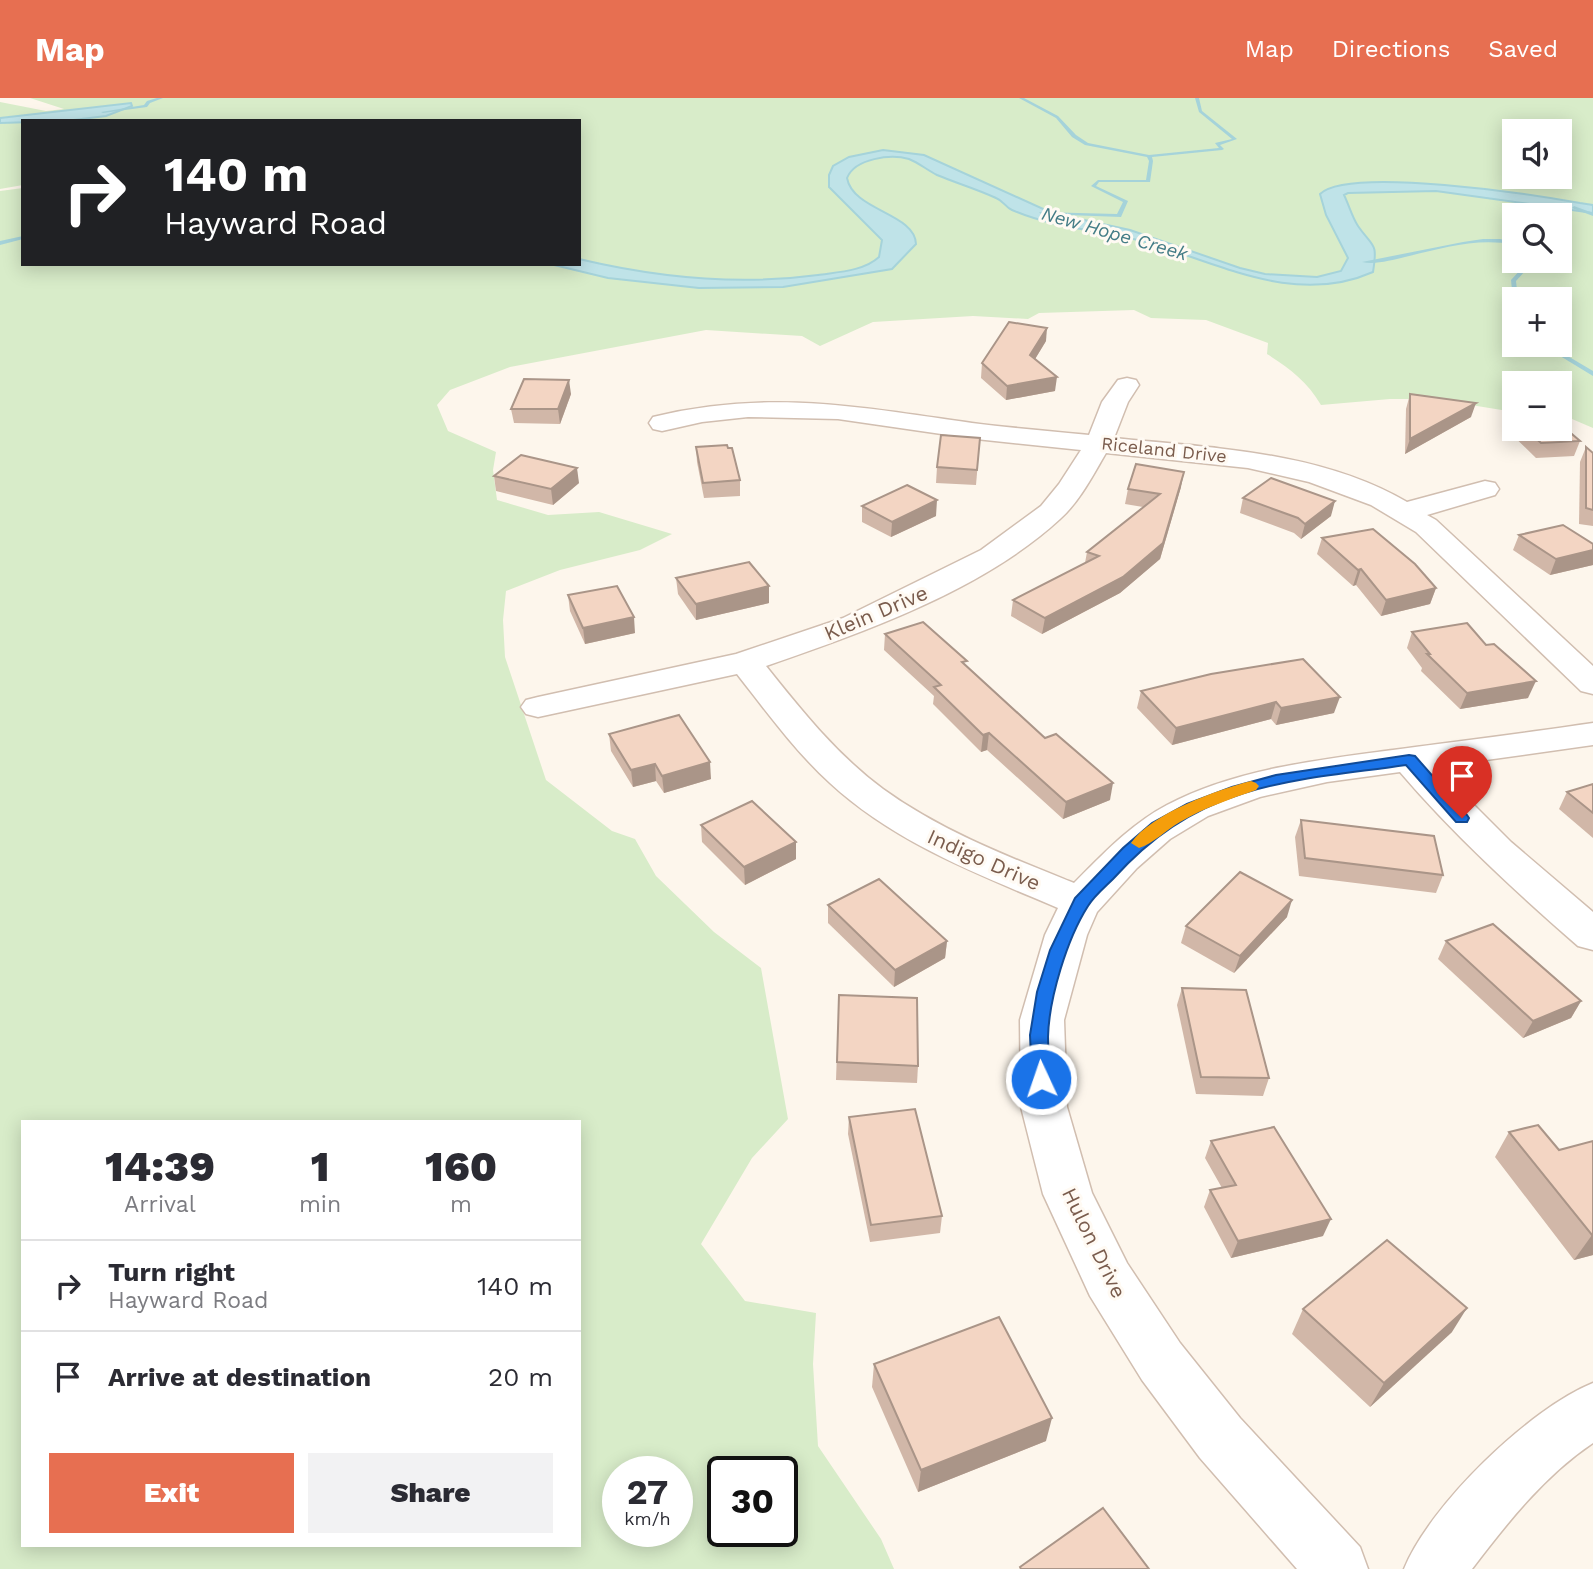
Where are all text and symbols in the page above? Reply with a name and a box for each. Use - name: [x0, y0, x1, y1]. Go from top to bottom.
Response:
- text: Map: [35, 30, 105, 69]
- text: Map: [1245, 35, 1294, 63]
- text: Directions: [1332, 35, 1450, 63]
- text: Saved: [1488, 35, 1558, 63]
- map controls: [1502, 119, 1572, 441]
- button: sound: [1502, 119, 1572, 189]
- text: 140 m: [164, 145, 308, 203]
- icon: right: [49, 147, 140, 238]
- water label: New Hope Creek: [1039, 202, 1191, 265]
- button: search: [1502, 203, 1572, 273]
- text: Hayward Road: [164, 204, 387, 242]
- button: +: [1502, 287, 1572, 357]
- button: −: [1502, 371, 1572, 441]
- street label: Riceland Drive: [1100, 432, 1228, 467]
- street label: Klein Drive: [820, 579, 931, 646]
- pin: [1432, 746, 1492, 818]
- icon: arrive: [1443, 757, 1481, 795]
- street label: Indigo Drive: [924, 824, 1045, 896]
- position arrow: [1004, 1042, 1078, 1116]
- text: 14:39: [105, 1142, 215, 1191]
- text: 1: [311, 1142, 329, 1191]
- text: 160: [425, 1142, 497, 1191]
- street label: Hulon Drive: [1057, 1184, 1132, 1302]
- text: Arrival: [124, 1191, 196, 1218]
- text: min: [299, 1191, 341, 1218]
- text: m: [450, 1191, 472, 1218]
- text: Turn right: [108, 1257, 235, 1287]
- icon: right: [49, 1267, 87, 1305]
- text: 140 m: [477, 1271, 553, 1301]
- text: Hayward Road: [108, 1287, 268, 1314]
- icon: arrive: [49, 1358, 87, 1396]
- text: Arrive at destination: [108, 1362, 371, 1392]
- text: 20 m: [488, 1362, 553, 1392]
- button: Exit: [49, 1453, 294, 1533]
- button: Share: [308, 1453, 553, 1533]
- speed limit sign: 30: [707, 1456, 798, 1547]
- text: 27: [627, 1471, 668, 1513]
- text: km/h: [624, 1508, 671, 1529]

